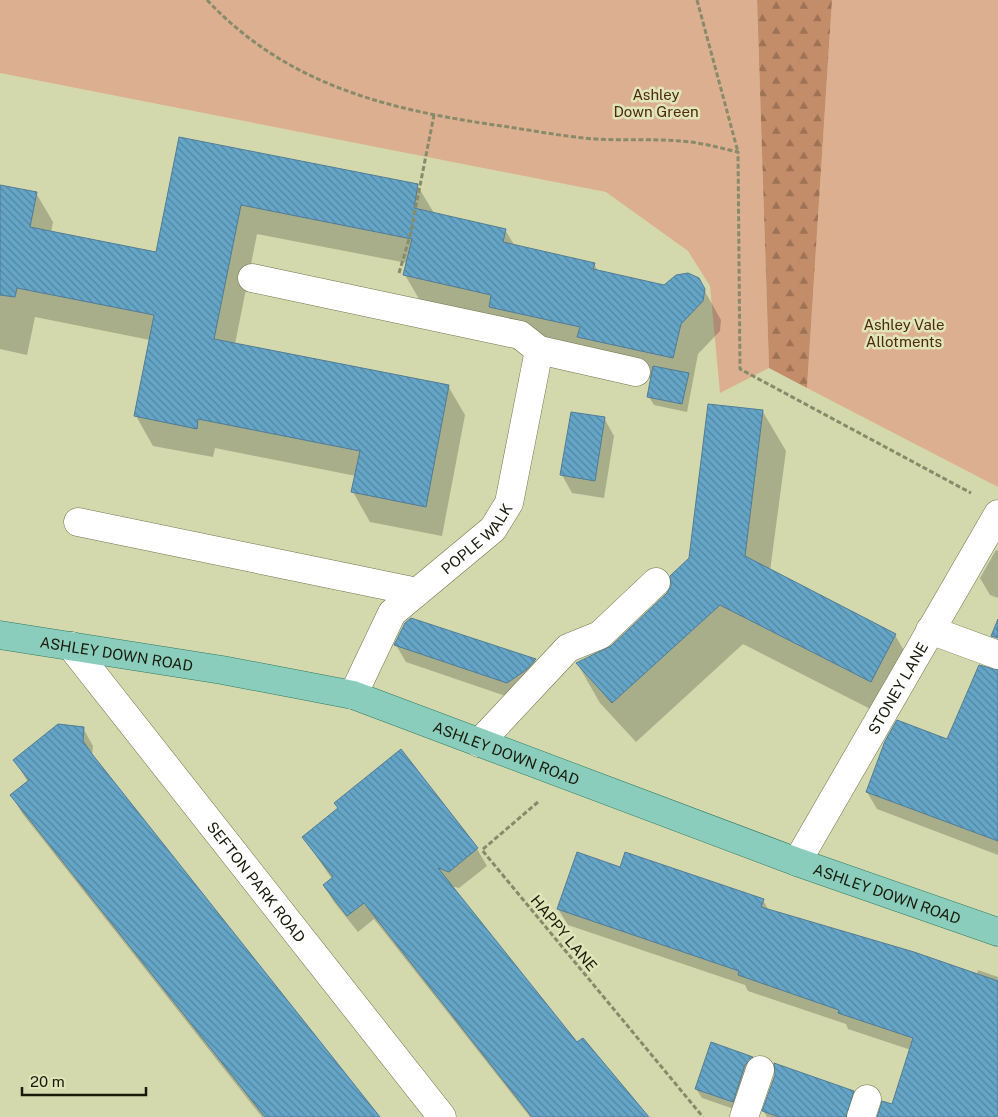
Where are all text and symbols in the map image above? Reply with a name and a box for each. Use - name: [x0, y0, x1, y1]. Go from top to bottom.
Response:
- park label: Ashley Down Green: [613, 86, 699, 120]
- park label: Ashley Vale Allotments: [864, 316, 944, 350]
- street label: POPLE WALK: [438, 500, 515, 577]
- street label: ASHLEY DOWN ROAD: [39, 633, 194, 674]
- street label: STONEY LANE: [864, 639, 931, 737]
- street label: ASHLEY DOWN ROAD: [431, 717, 582, 788]
- street label: SEFTON PARK ROAD: [204, 818, 309, 945]
- street label: ASHLEY DOWN ROAD: [811, 860, 963, 927]
- street label: HAPPY LANE: [527, 892, 601, 974]
- scale bar: [22, 1064, 146, 1096]
- text: 20 m: [30, 1073, 65, 1090]

